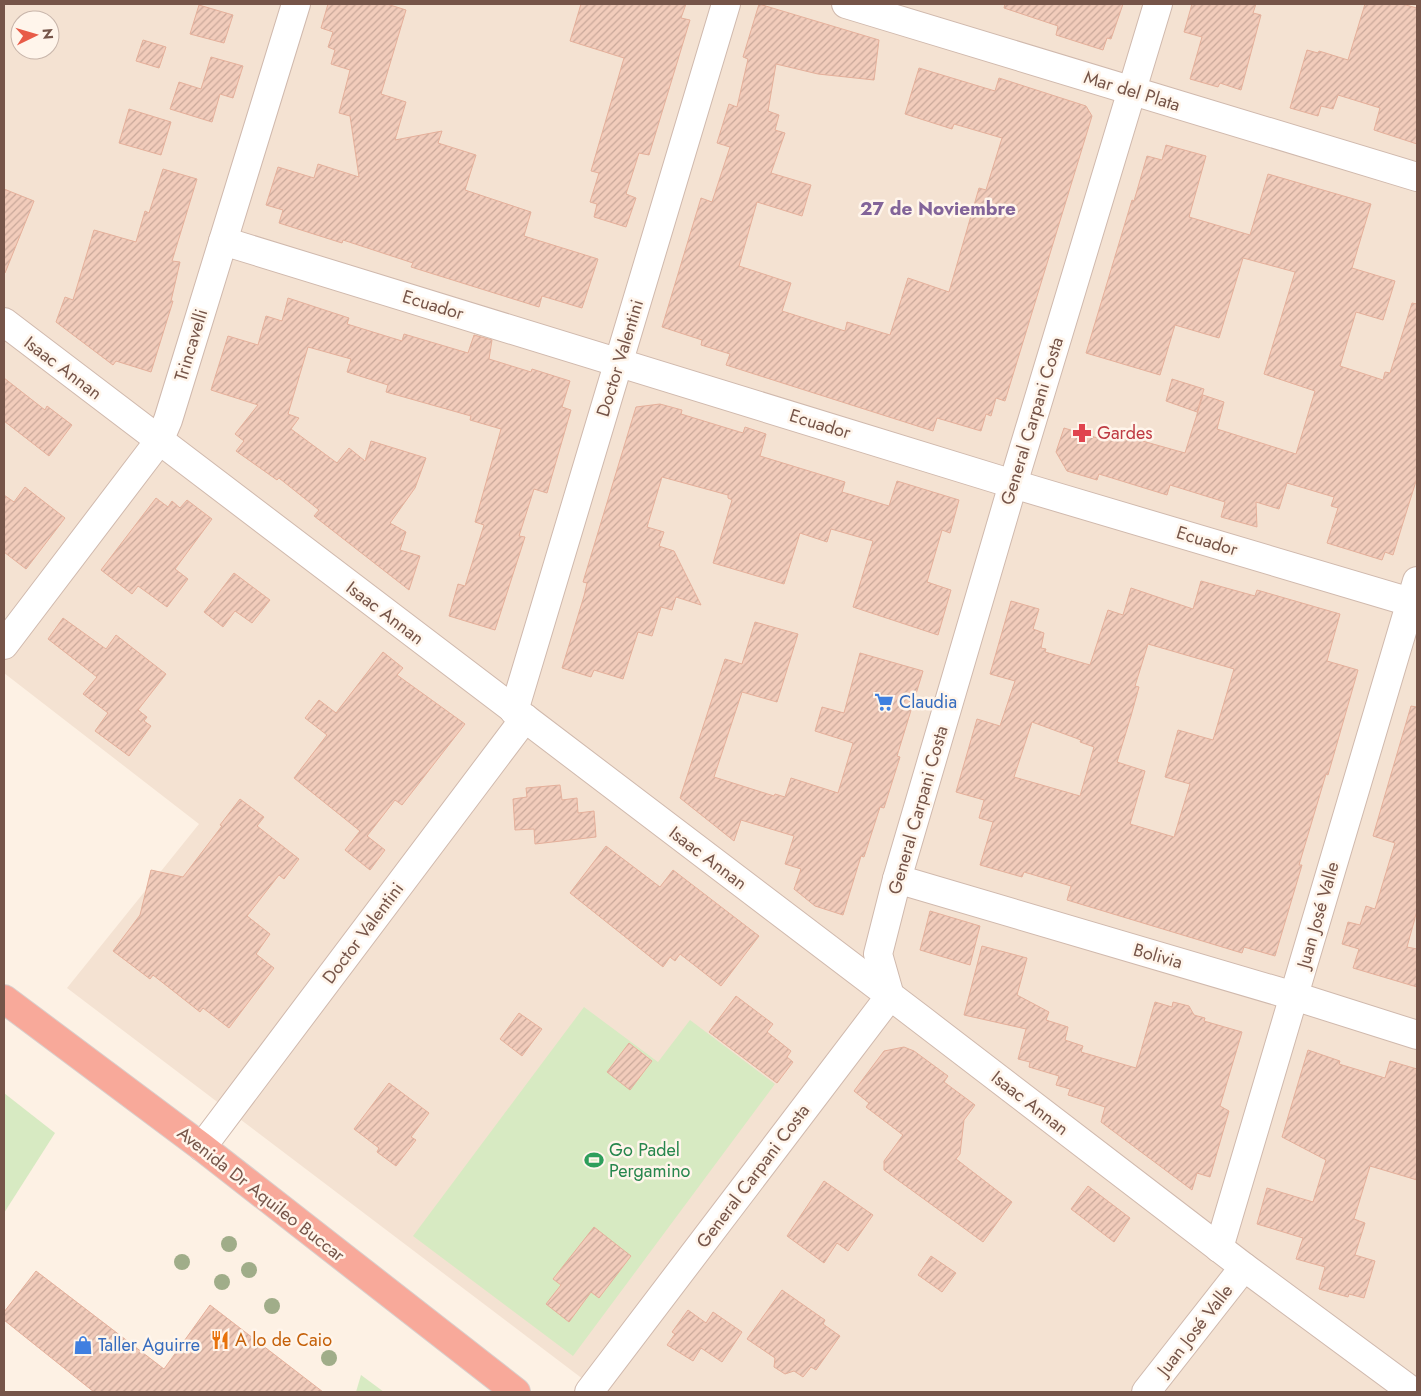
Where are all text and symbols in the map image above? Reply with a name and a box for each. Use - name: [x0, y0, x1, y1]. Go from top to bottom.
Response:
- north arrow: [10, 10, 60, 60]
- text: N: [38, 27, 58, 40]
- street label: Mar del Plata: [1081, 64, 1183, 118]
- district label: 27 de Noviembre: [860, 195, 1016, 222]
- street label: Ecuador: [399, 283, 468, 327]
- street label: Doctor Valentini: [590, 296, 650, 420]
- street label: Trincavelli: [168, 306, 214, 384]
- street label: Isaac Annan: [18, 330, 108, 406]
- street label: General Carpani Costa: [994, 334, 1070, 508]
- street label: Ecuador: [786, 402, 855, 446]
- place label: Gardes: [1097, 420, 1153, 446]
- pharmacy icon: Gardes: [1071, 422, 1093, 444]
- street label: Ecuador: [1173, 519, 1242, 563]
- street label: Isaac Annan: [340, 575, 430, 651]
- place label: Claudia: [899, 689, 957, 715]
- supermarket icon: Claudia: [873, 691, 895, 713]
- street label: General Carpani Costa: [881, 723, 955, 897]
- street label: Isaac Annan: [663, 820, 753, 896]
- street label: Juan José Valle: [1290, 859, 1346, 973]
- street label: Doctor Valentini: [316, 877, 410, 989]
- street label: Bolivia: [1130, 937, 1186, 975]
- street label: Isaac Annan: [986, 1064, 1074, 1142]
- street label: General Carpani Costa: [690, 1099, 816, 1253]
- street label: Avenida Dr Aquileo Buccar: [172, 1120, 351, 1268]
- place label: Go Padel Pergamino: [609, 1137, 691, 1184]
- sports icon: Go Padel Pergamino: [583, 1149, 605, 1171]
- street label: Juan José Valle: [1150, 1279, 1239, 1383]
- place label: A lo de Caio: [235, 1327, 332, 1353]
- restaurant icon: A lo de Caio: [209, 1329, 231, 1351]
- place label: Taller Aguirre: [98, 1332, 200, 1358]
- shop icon: Taller Aguirre: [72, 1334, 94, 1356]

